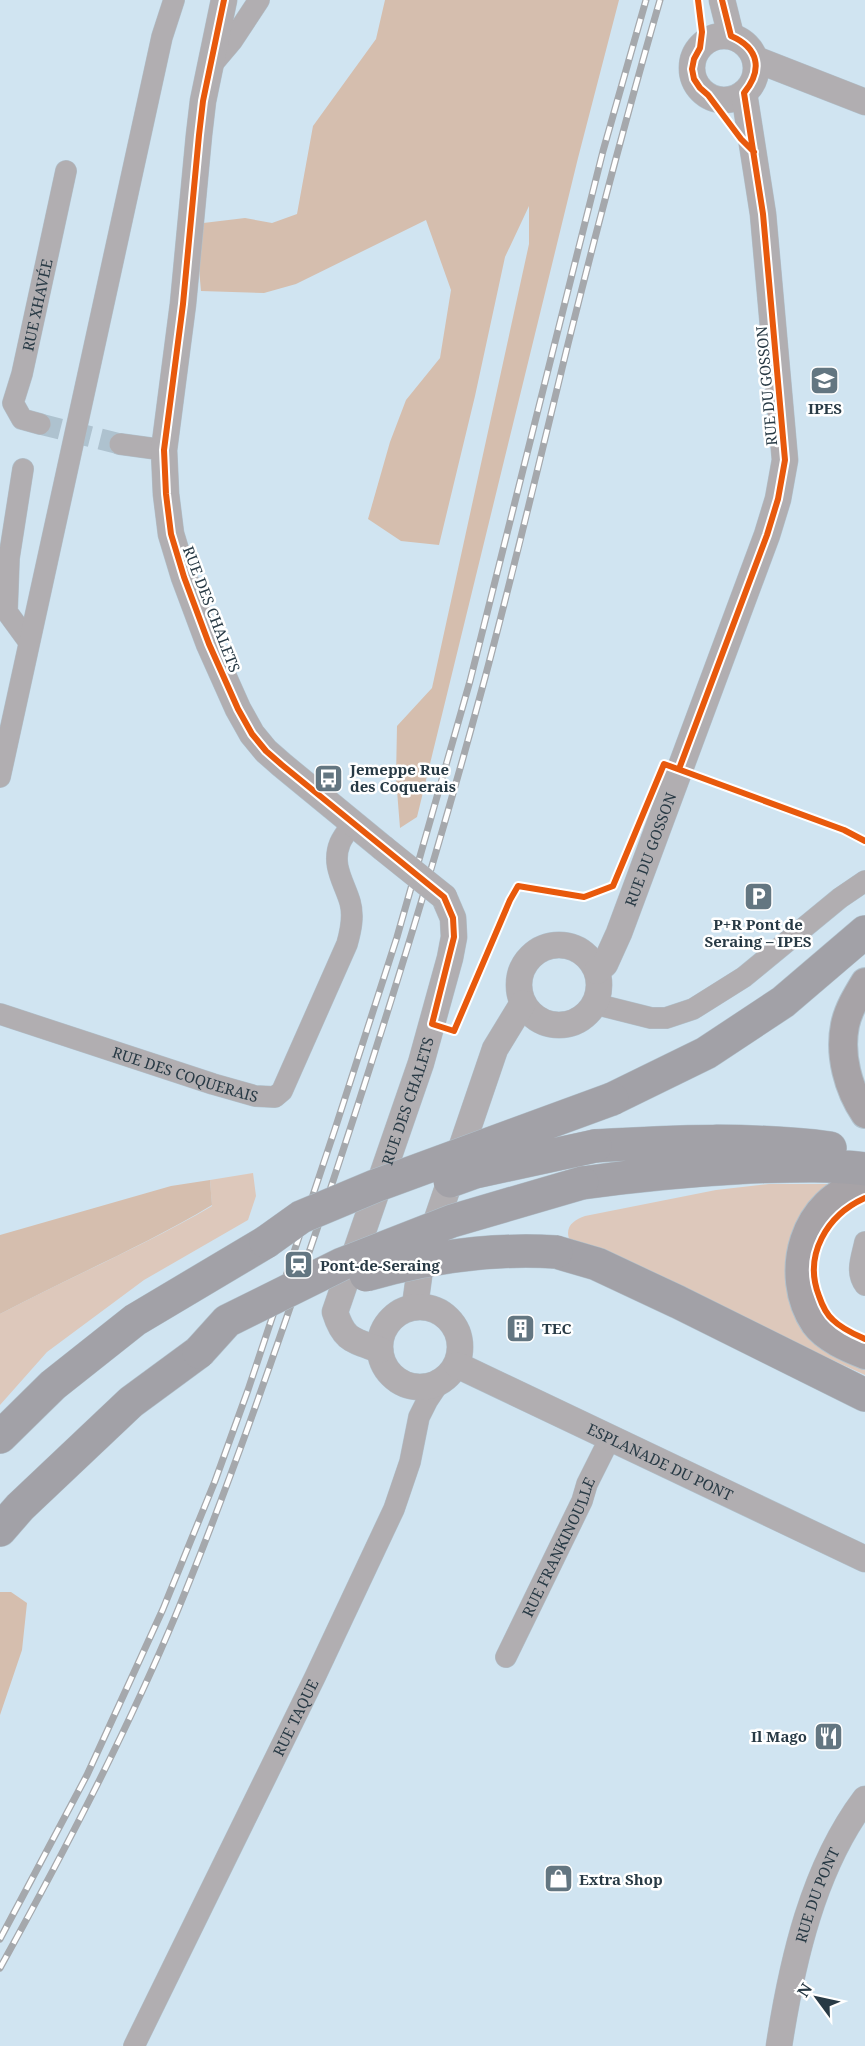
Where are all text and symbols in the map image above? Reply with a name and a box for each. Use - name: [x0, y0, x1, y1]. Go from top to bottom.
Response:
- street label: RUE XHAVÉE: [17, 257, 57, 353]
- street label: RUE DU GOSSON: [751, 325, 781, 447]
- school or university icon: IPES: [809, 365, 841, 397]
- place label: IPES: [808, 398, 842, 418]
- street label: RUE DES CHALETS: [179, 543, 245, 675]
- place label: Jemeppe Rue des Coquerais: [349, 759, 456, 796]
- bus stop icon: Jemeppe Rue des Coquerais: [313, 762, 345, 794]
- street label: RUE DU GOSSON: [620, 789, 681, 909]
- parking icon: P+R Pont de Seraing – IPES: [742, 881, 774, 913]
- place label: P+R Pont de Seraing – IPES: [705, 914, 812, 951]
- street label: RUE DES CHALETS: [377, 1035, 438, 1167]
- street label: RUE DES COQUERAIS: [110, 1042, 261, 1106]
- station icon: Pont-de-Seraing: [283, 1249, 315, 1281]
- place label: Pont-de-Seraing: [320, 1255, 441, 1275]
- building icon: TEC: [505, 1312, 537, 1344]
- place label: TEC: [542, 1318, 572, 1338]
- street label: ESPLANADE DU PONT: [584, 1418, 736, 1505]
- street label: RUE FRANKINOULLE: [517, 1474, 599, 1620]
- street label: RUE TAQUE: [268, 1675, 323, 1759]
- restaurant icon: Il Mago: [812, 1720, 844, 1752]
- place label: Il Mago: [751, 1726, 807, 1746]
- street label: RUE DU PONT: [790, 1844, 844, 1945]
- shop icon: Extra Shop: [542, 1863, 574, 1895]
- place label: Extra Shop: [579, 1869, 663, 1889]
- north arrow: [787, 1968, 847, 2028]
- text: N: [792, 1978, 817, 2001]

